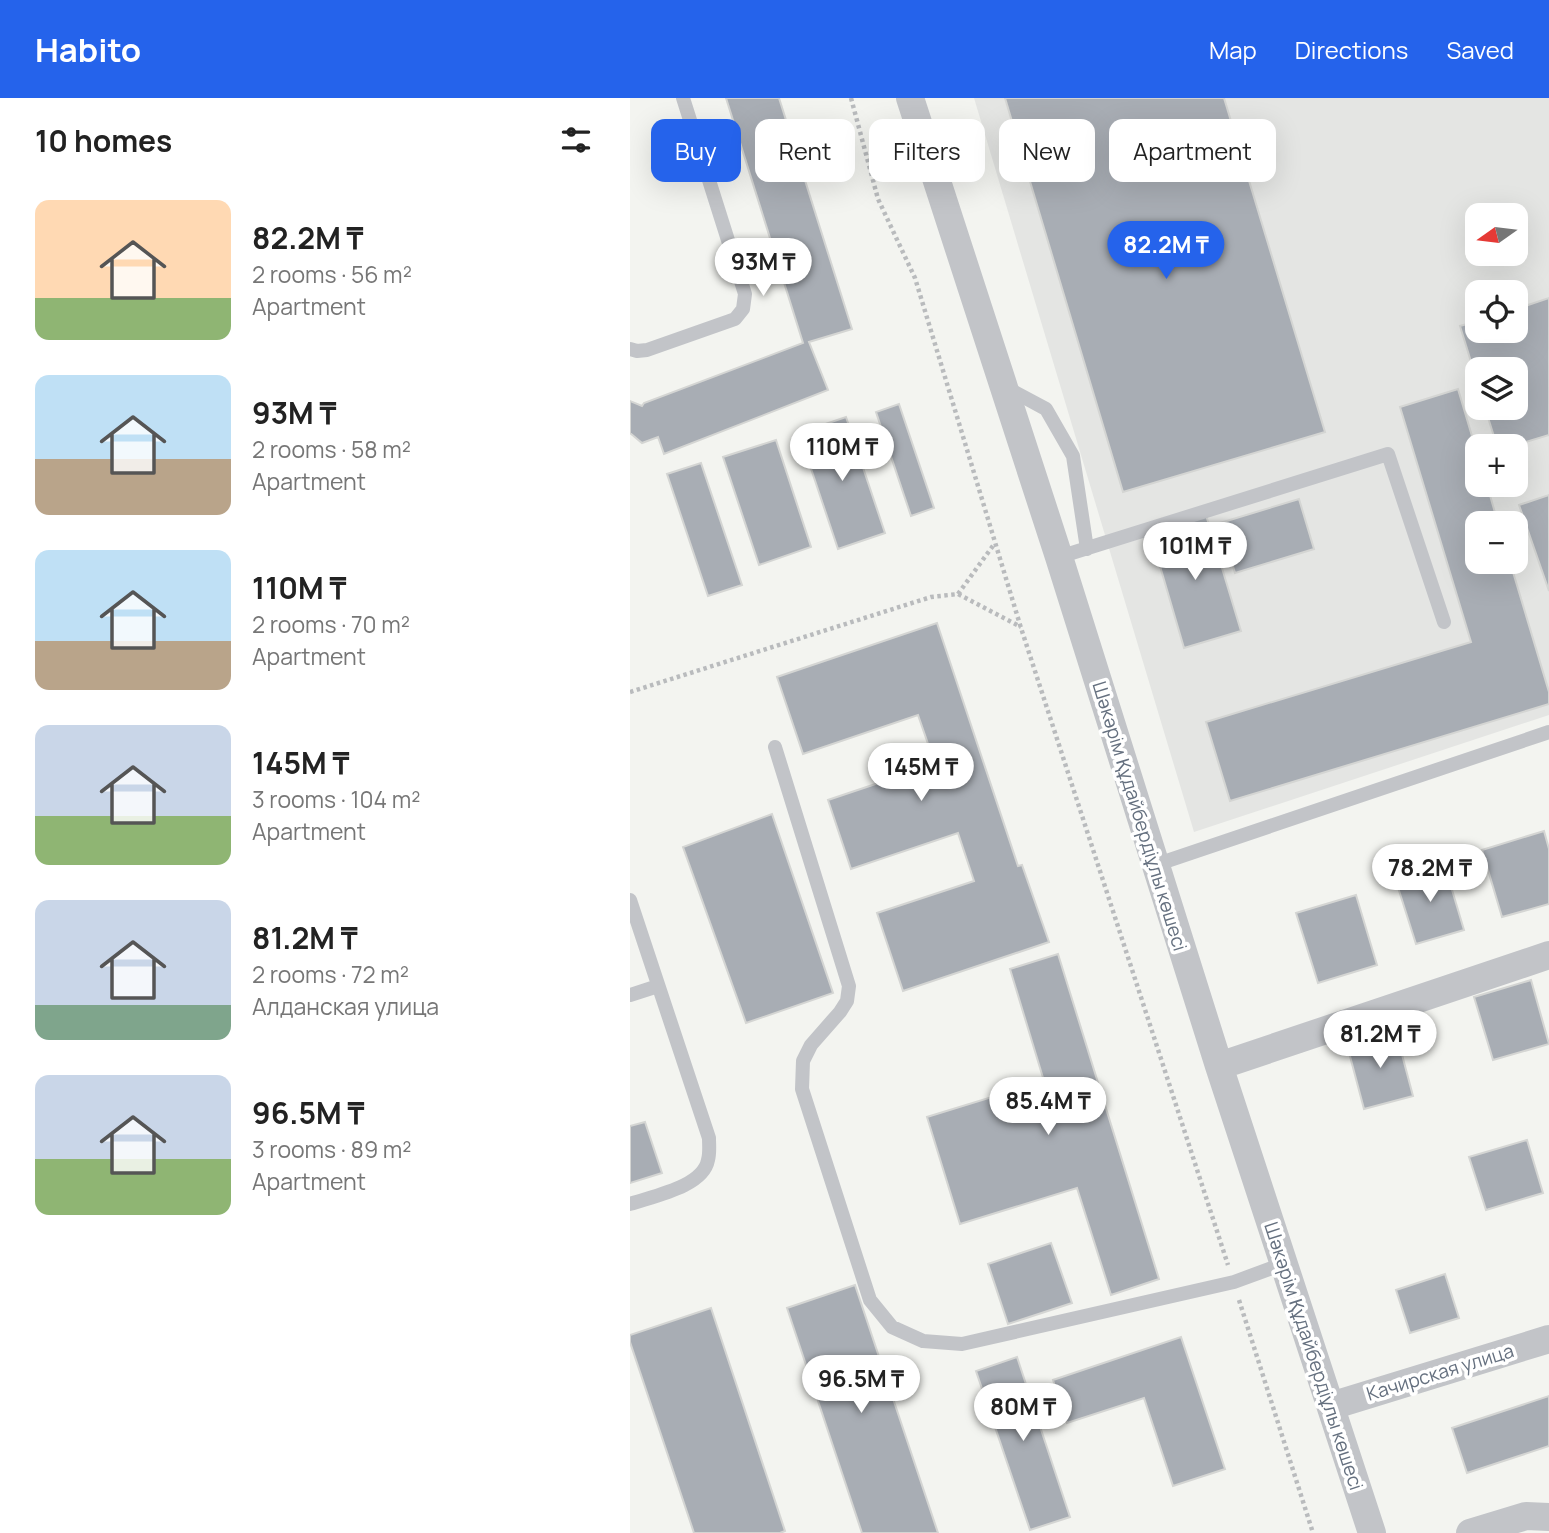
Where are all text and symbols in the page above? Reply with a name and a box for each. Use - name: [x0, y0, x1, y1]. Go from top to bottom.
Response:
- text: Habito: [35, 27, 141, 72]
- text: Map: [1209, 33, 1257, 66]
- text: Directions: [1295, 33, 1408, 66]
- text: Saved: [1446, 33, 1514, 66]
- chip: Buy: [651, 119, 741, 182]
- chip: Rent: [755, 119, 855, 182]
- chip: Filters: [869, 119, 985, 182]
- chip: New: [999, 119, 1095, 182]
- chip: Apartment: [1109, 119, 1276, 182]
- text: 10 homes: [35, 120, 172, 161]
- icon: filters: [557, 121, 595, 159]
- north arrow: [1465, 203, 1528, 266]
- map controls: [1465, 203, 1528, 574]
- text: 82.2M ₸: [252, 217, 363, 258]
- pin: 82.2M ₸: [1101, 222, 1231, 281]
- icon: home: [91, 228, 175, 312]
- text: 82.2M ₸: [1123, 228, 1209, 260]
- pin: 93M ₸: [714, 238, 812, 298]
- text: 93M ₸: [731, 245, 795, 277]
- text: 2 rooms · 56 m²: [252, 258, 412, 290]
- button: locate: [1465, 280, 1528, 343]
- text: Apartment: [252, 290, 366, 322]
- button: layers: [1465, 357, 1528, 420]
- text: 93M ₸: [252, 392, 336, 433]
- icon: home: [91, 403, 175, 487]
- pin: 110M ₸: [785, 424, 899, 483]
- text: 110M ₸: [806, 430, 878, 462]
- text: 2 rooms · 58 m²: [252, 433, 411, 465]
- button: +: [1465, 434, 1528, 497]
- text: Apartment: [252, 465, 366, 497]
- button: −: [1465, 511, 1528, 574]
- pin: 101M ₸: [1138, 522, 1252, 582]
- text: 101M ₸: [1159, 529, 1231, 561]
- text: 110M ₸: [252, 567, 346, 608]
- icon: home: [91, 578, 175, 662]
- text: 2 rooms · 70 m²: [252, 608, 410, 640]
- text: Apartment: [252, 640, 366, 672]
- street label: Шәкәрім Құдайбердіұлы көшесі: [1087, 678, 1193, 954]
- text: 145M ₸: [252, 742, 349, 783]
- pin: 145M ₸: [864, 744, 978, 803]
- text: 145M ₸: [884, 750, 958, 782]
- icon: home: [91, 753, 175, 837]
- text: 3 rooms · 104 m²: [252, 783, 420, 815]
- text: Apartment: [252, 815, 366, 847]
- pin: 78.2M ₸: [1365, 844, 1495, 904]
- text: 78.2M ₸: [1388, 851, 1472, 883]
- text: 81.2M ₸: [252, 917, 357, 958]
- icon: home: [91, 928, 175, 1012]
- text: 2 rooms · 72 m²: [252, 958, 409, 990]
- text: Алданская улица: [252, 990, 439, 1022]
- pin: 81.2M ₸: [1315, 1010, 1445, 1070]
- text: 81.2M ₸: [1340, 1017, 1420, 1049]
- pin: 85.4M ₸: [983, 1077, 1113, 1137]
- text: 85.4M ₸: [1005, 1084, 1091, 1116]
- text: 96.5M ₸: [252, 1092, 364, 1133]
- icon: home: [91, 1103, 175, 1187]
- text: 3 rooms · 89 m²: [252, 1133, 412, 1165]
- text: Apartment: [252, 1165, 366, 1197]
- street label: Шәкәрім Құдайбердіұлы көшесі: [1258, 1219, 1370, 1493]
- street label: Качирская улица: [1363, 1337, 1517, 1407]
- pin: 96.5M ₸: [796, 1356, 926, 1415]
- text: 96.5M ₸: [818, 1362, 904, 1394]
- pin: 80M ₸: [974, 1384, 1072, 1443]
- text: 80M ₸: [990, 1390, 1056, 1422]

